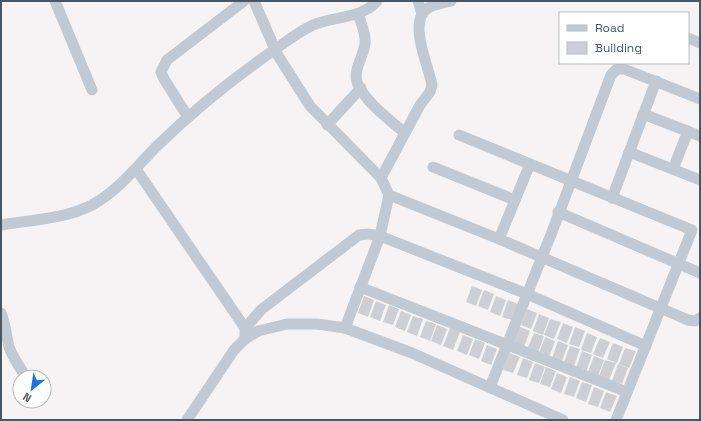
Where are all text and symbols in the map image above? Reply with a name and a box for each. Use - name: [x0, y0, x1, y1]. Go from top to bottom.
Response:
- legend: [559, 12, 689, 64]
- text: Road: [595, 20, 624, 36]
- text: Building: [595, 40, 642, 56]
- north arrow: [12, 369, 52, 409]
- text: N: [20, 390, 34, 406]

